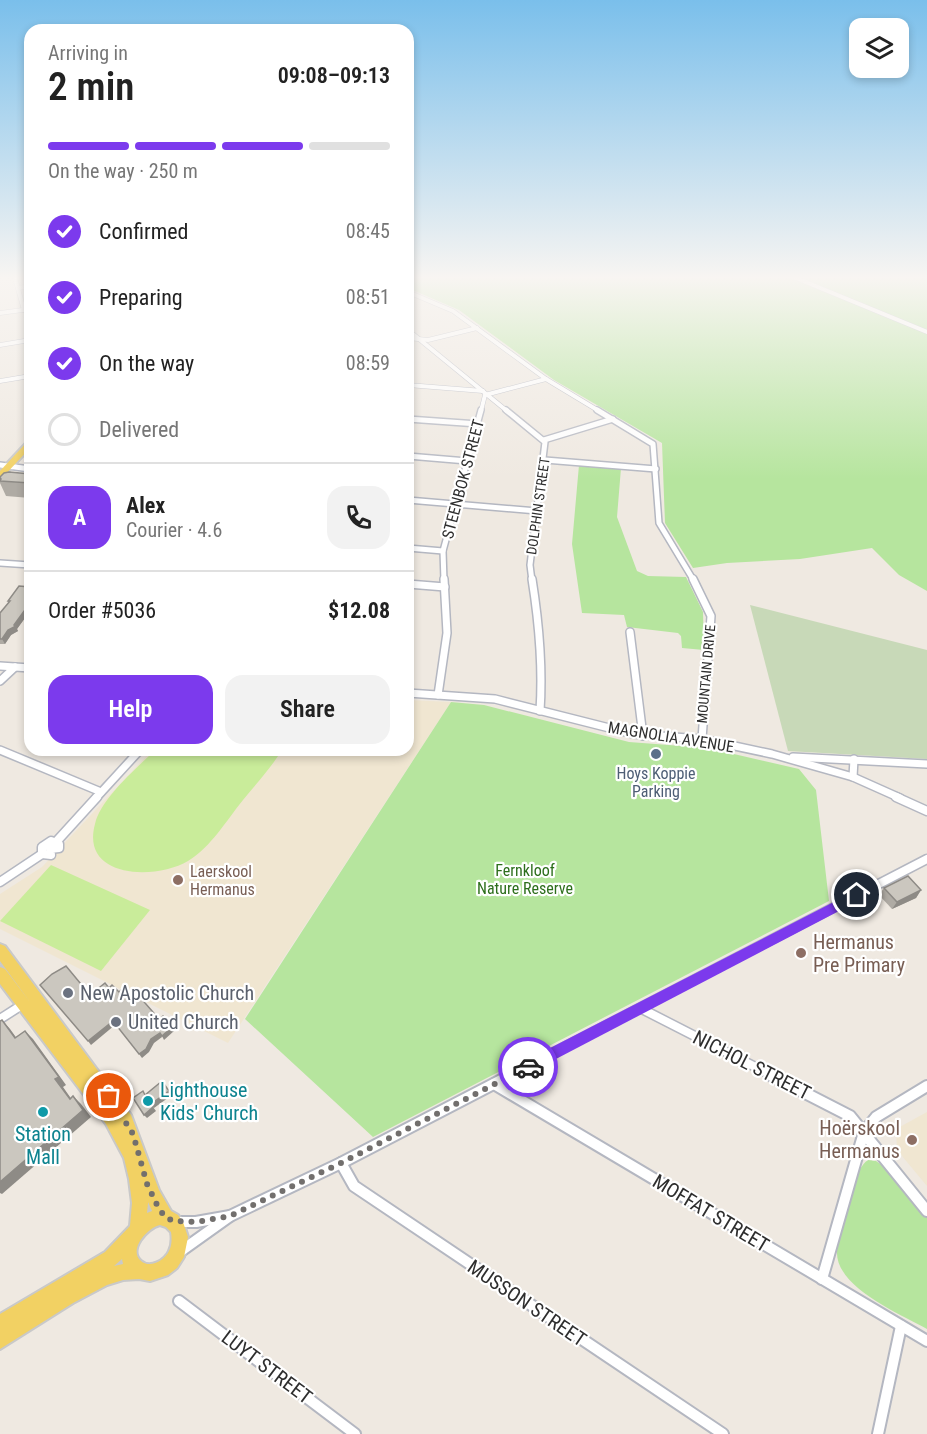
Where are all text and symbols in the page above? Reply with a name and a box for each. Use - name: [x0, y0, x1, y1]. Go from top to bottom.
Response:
- map controls: [849, 18, 909, 78]
- button: layers: [849, 18, 909, 78]
- text: Arriving in: [48, 41, 128, 65]
- text: 09:08–09:13: [278, 63, 390, 88]
- text: 2 min: [48, 64, 134, 110]
- text: On the way · 250 m: [48, 159, 198, 183]
- icon: check: [48, 215, 81, 248]
- text: Confirmed: [99, 219, 188, 244]
- text: 08:45: [346, 219, 390, 243]
- icon: check: [48, 281, 81, 314]
- text: Preparing: [99, 285, 183, 310]
- text: 08:51: [346, 285, 390, 309]
- icon: check: [48, 347, 81, 380]
- text: On the way: [99, 351, 194, 376]
- text: 08:59: [346, 351, 390, 375]
- text: Delivered: [99, 417, 179, 442]
- street label: STEENBOK STREET: [438, 417, 488, 541]
- street label: DOLPHIN STREET: [523, 456, 553, 556]
- button: phone: [327, 486, 390, 549]
- text: Alex: [126, 493, 165, 518]
- text: A: [73, 505, 86, 530]
- text: Courier · 4.6: [126, 518, 222, 542]
- text: Order #5036: [48, 598, 156, 623]
- text: $12.08: [328, 598, 390, 623]
- street label: MOUNTAIN DRIVE: [694, 624, 718, 724]
- button: Help: [48, 675, 213, 744]
- button: Share: [225, 675, 390, 744]
- street label: MAGNOLIA AVENUE: [607, 718, 735, 756]
- marker: Hoys Koppie Parking: [649, 747, 663, 761]
- place label: Hoys Koppie Parking: [617, 764, 695, 801]
- park label: Fernkloof Nature Reserve: [477, 861, 573, 898]
- place label: Laerskool Hermanus: [190, 862, 255, 899]
- pin: [831, 869, 882, 920]
- marker: Laerskool Hermanus: [171, 873, 185, 887]
- icon: home: [840, 878, 873, 911]
- place label: Hermanus Pre Primary: [813, 930, 905, 977]
- marker: Hermanus Pre Primary: [794, 946, 808, 960]
- place label: New Apostolic Church: [80, 981, 254, 1005]
- marker: New Apostolic Church: [61, 986, 75, 1000]
- place label: United Church: [128, 1010, 239, 1034]
- marker: United Church: [109, 1015, 123, 1029]
- street label: NICHOL STREET: [689, 1025, 815, 1105]
- courier: [498, 1037, 558, 1097]
- icon: car: [512, 1051, 545, 1084]
- pin: [83, 1070, 134, 1121]
- place label: Lighthouse Kids' Church: [160, 1078, 258, 1125]
- icon: bag: [92, 1079, 125, 1112]
- marker: Lighthouse Kids' Church: [141, 1094, 155, 1108]
- marker: Station Mall: [36, 1105, 50, 1119]
- place label: Hoërskool Hermanus: [819, 1116, 900, 1163]
- place label: Station Mall: [15, 1122, 71, 1169]
- marker: Hoërskool Hermanus: [905, 1133, 919, 1147]
- street label: MOFFAT STREET: [648, 1169, 774, 1257]
- street label: MUSSON STREET: [463, 1254, 591, 1352]
- street label: LUYT STREET: [217, 1325, 317, 1409]

